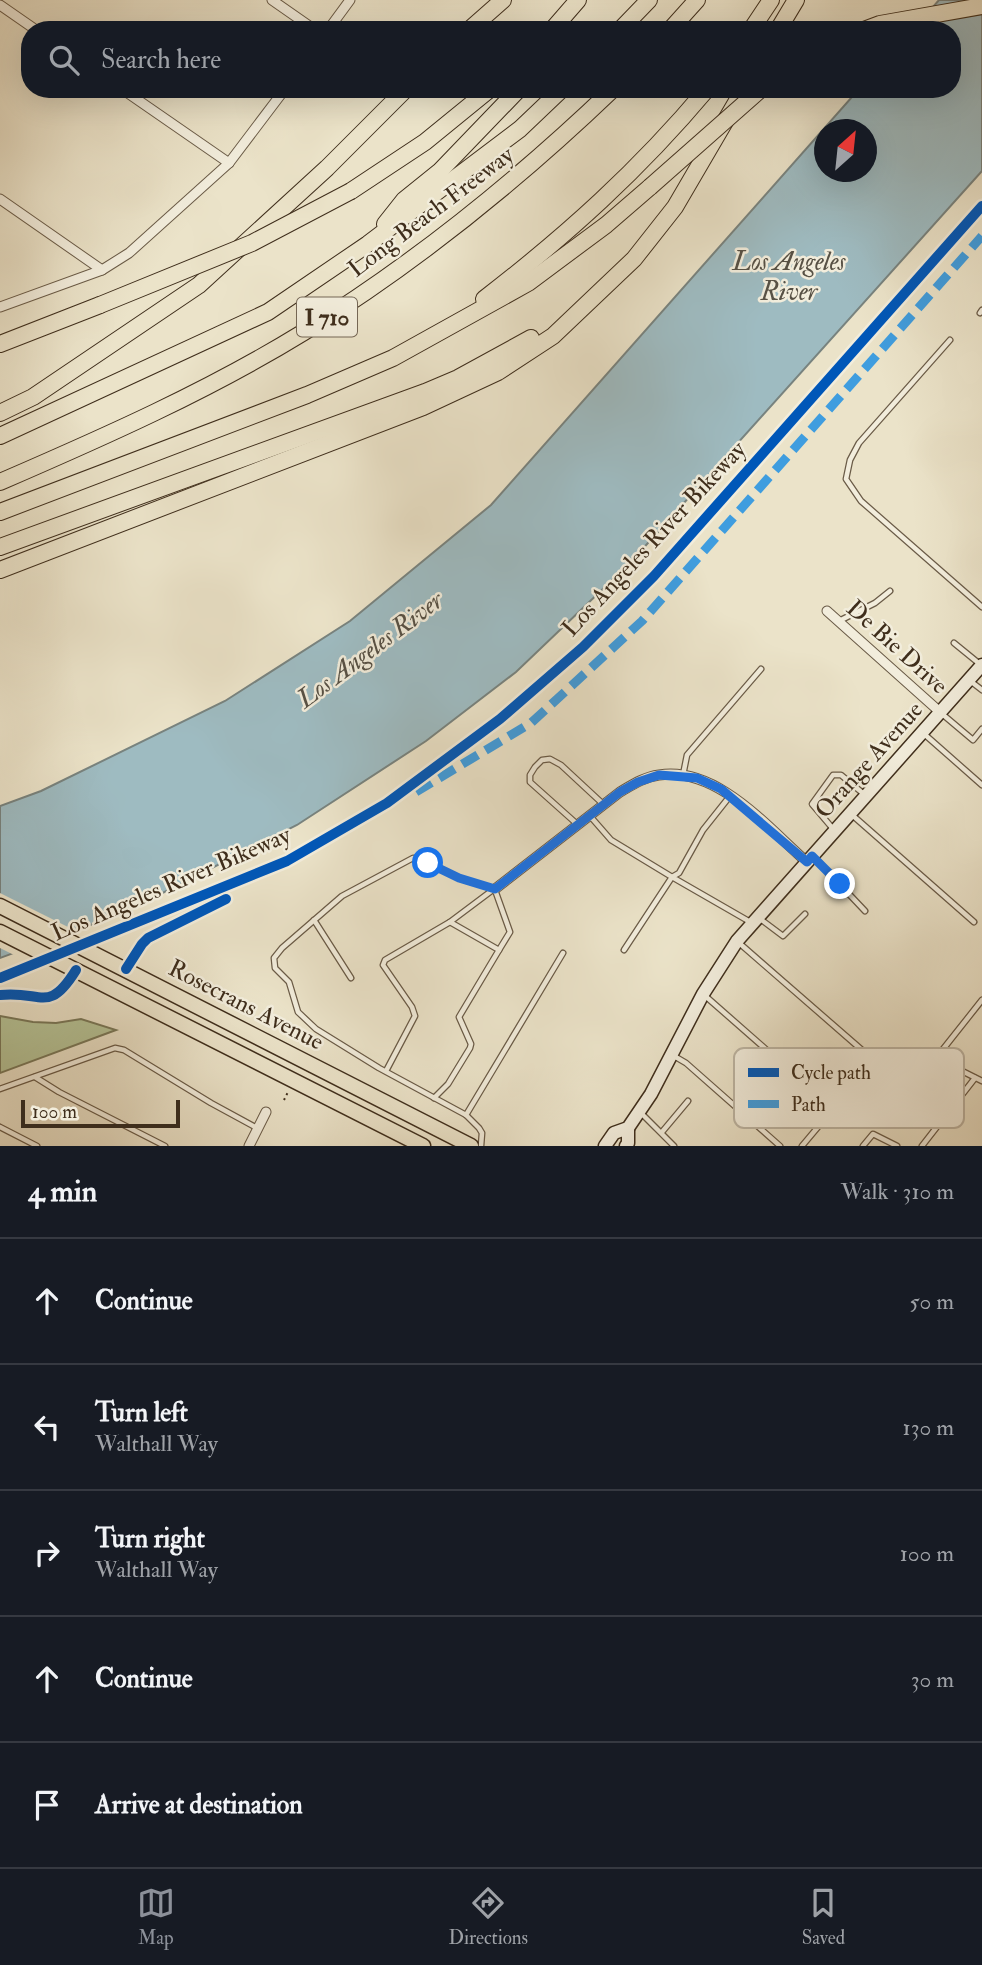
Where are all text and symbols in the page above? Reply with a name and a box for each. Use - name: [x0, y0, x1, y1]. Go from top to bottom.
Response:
- search box: [21, 21, 961, 98]
- icon: search: [45, 41, 83, 79]
- text: Search here: [101, 44, 221, 76]
- north arrow: [814, 119, 877, 182]
- street label: Long Beach Freeway: [342, 139, 520, 284]
- water label: Los Angeles River: [731, 246, 846, 308]
- road number: I 710: [297, 298, 357, 336]
- street label: Los Angeles River Bikeway: [555, 434, 753, 643]
- water label: Los Angeles River: [290, 584, 451, 716]
- street label: De Bie Drive: [840, 593, 954, 701]
- street label: Orange Avenue: [808, 695, 930, 825]
- street label: Los Angeles River Bikeway: [47, 819, 296, 948]
- route start: [412, 847, 443, 878]
- route end: [824, 868, 855, 899]
- street label: Rosecrans Avenue: [163, 953, 329, 1057]
- legend: [734, 1048, 964, 1128]
- text: Cycle path: [791, 1061, 871, 1086]
- text: Path: [791, 1093, 826, 1117]
- scale bar: [21, 1097, 180, 1129]
- text: 100 m: [32, 1100, 77, 1124]
- text: 4 min: [28, 1173, 97, 1210]
- text: Walk · 310 m: [841, 1177, 954, 1206]
- icon: ahead: [28, 1282, 66, 1320]
- text: Continue: [95, 1285, 193, 1317]
- text: 50 m: [910, 1287, 954, 1316]
- text: Turn left: [95, 1397, 188, 1429]
- icon: left: [28, 1408, 66, 1446]
- text: 130 m: [902, 1413, 954, 1442]
- text: Walthall Way: [95, 1429, 218, 1458]
- text: Turn right: [95, 1523, 205, 1555]
- icon: right: [28, 1534, 66, 1572]
- text: 100 m: [900, 1539, 954, 1568]
- text: Walthall Way: [95, 1555, 218, 1584]
- icon: ahead: [28, 1660, 66, 1698]
- text: Continue: [95, 1663, 193, 1695]
- text: 30 m: [911, 1665, 954, 1694]
- icon: arrive: [28, 1786, 66, 1824]
- text: Arrive at destination: [95, 1789, 303, 1821]
- tab: Map: [137, 1884, 175, 1950]
- tab: Directions: [448, 1884, 528, 1950]
- tab: Saved: [802, 1884, 845, 1950]

